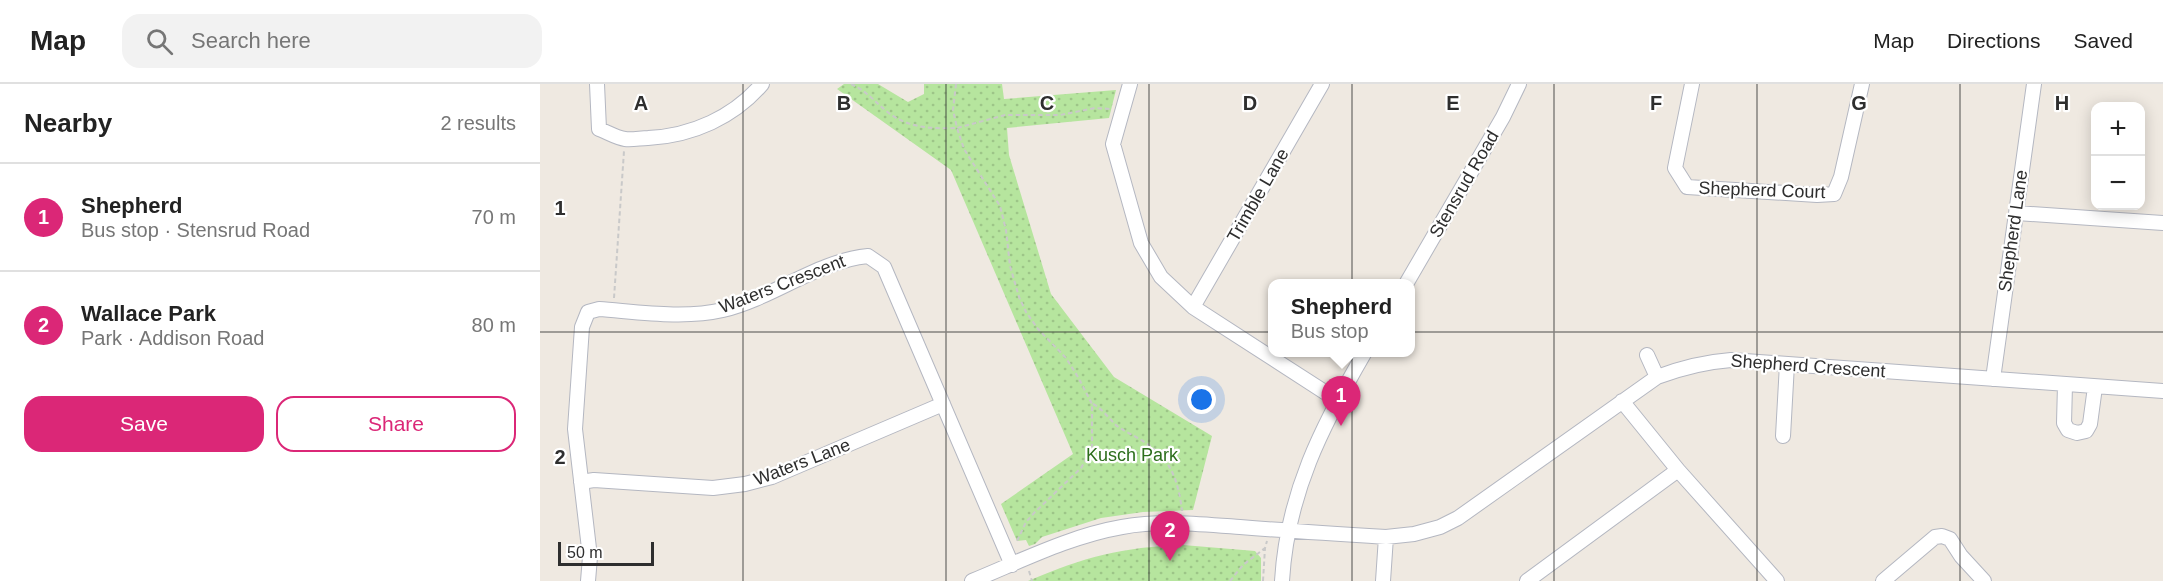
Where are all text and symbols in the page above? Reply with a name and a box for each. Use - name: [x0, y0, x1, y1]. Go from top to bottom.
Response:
- search box: [122, 14, 542, 68]
- text: Map: [30, 25, 86, 56]
- icon: search: [143, 25, 176, 58]
- text: Search here: [191, 28, 311, 53]
- text: Map: [1873, 29, 1914, 52]
- text: Directions: [1947, 29, 2040, 52]
- text: Saved: [2073, 29, 2133, 52]
- text: A: [634, 92, 648, 114]
- text: B: [837, 92, 851, 114]
- text: C: [1040, 92, 1054, 114]
- text: D: [1243, 92, 1257, 114]
- text: E: [1446, 92, 1460, 114]
- text: F: [1650, 92, 1662, 114]
- text: G: [1851, 92, 1867, 114]
- text: H: [2055, 92, 2069, 114]
- map controls: [2091, 102, 2145, 210]
- button: +: [2091, 102, 2145, 156]
- text: Nearby: [24, 108, 112, 138]
- text: 2 results: [440, 112, 516, 134]
- street label: Stensrud Road: [1425, 127, 1503, 241]
- street label: Trimble Lane: [1223, 145, 1293, 245]
- button: −: [2091, 156, 2145, 210]
- street label: Shepherd Lane: [1995, 169, 2031, 293]
- street label: Shepherd Court: [1698, 178, 1826, 202]
- text: Shepherd: [81, 193, 182, 218]
- text: 1: [554, 197, 566, 219]
- text: 1: [38, 206, 49, 228]
- text: 70 m: [472, 206, 516, 228]
- text: Bus stop · Stensrud Road: [81, 219, 310, 241]
- street label: Waters Crescent: [716, 251, 848, 317]
- popup: [1268, 279, 1415, 357]
- text: Shepherd: [1291, 294, 1392, 319]
- text: Wallace Park: [81, 301, 216, 326]
- text: 2: [38, 314, 49, 336]
- text: 80 m: [472, 314, 516, 336]
- text: Bus stop: [1291, 320, 1369, 342]
- text: Park · Addison Road: [81, 327, 264, 349]
- street label: Shepherd Crescent: [1730, 351, 1886, 381]
- pin: 1: [1322, 376, 1360, 426]
- your location: [1187, 385, 1216, 414]
- button: Save: [24, 396, 264, 452]
- button: Share: [276, 396, 516, 452]
- street label: Waters Lane: [751, 434, 853, 490]
- park label: Kusch Park: [1086, 445, 1179, 465]
- text: 2: [554, 446, 566, 468]
- pin: 2: [1150, 512, 1190, 561]
- scale bar: [558, 539, 654, 566]
- text: 50 m: [567, 544, 603, 561]

